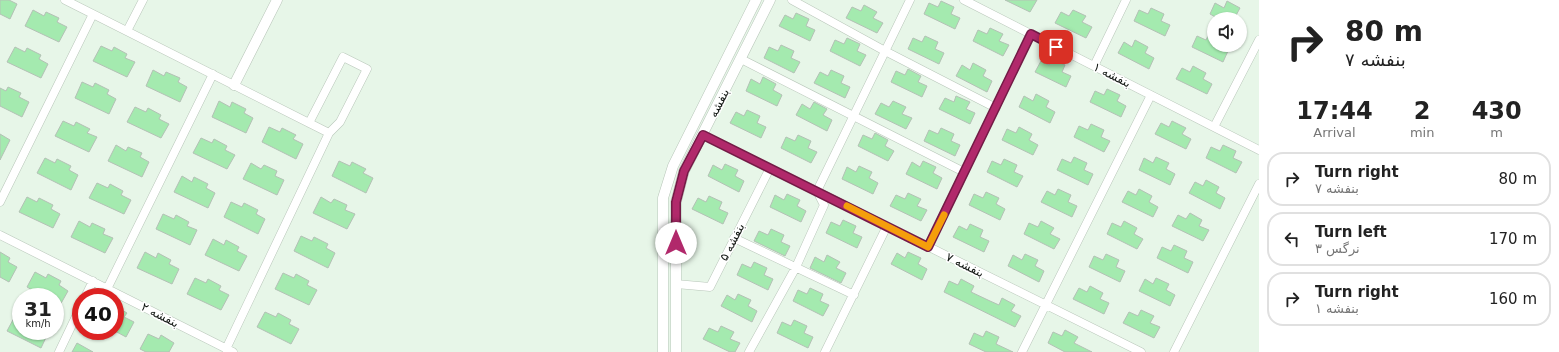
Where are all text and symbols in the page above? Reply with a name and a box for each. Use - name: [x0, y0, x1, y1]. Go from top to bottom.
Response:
- map controls: [1207, 12, 1247, 52]
- button: sound: [1207, 12, 1247, 52]
- text: 80 m: [1345, 15, 1423, 48]
- icon: right: [1279, 16, 1331, 68]
- pin: [1039, 30, 1073, 64]
- icon: arrive: [1045, 36, 1067, 58]
- text: بنفشه ۷: [1345, 49, 1406, 70]
- street label: بنفشه ۱: [1091, 60, 1133, 90]
- street label: بنفشه: [706, 86, 732, 120]
- text: 17:44: [1296, 97, 1373, 125]
- text: 2: [1414, 97, 1430, 125]
- text: 430: [1472, 97, 1522, 125]
- text: Arrival: [1313, 125, 1356, 140]
- text: min: [1410, 125, 1434, 140]
- text: m: [1490, 125, 1503, 140]
- text: Turn right: [1315, 163, 1399, 181]
- icon: right: [1281, 168, 1303, 190]
- text: 80 m: [1499, 170, 1537, 188]
- text: بنفشه ۷: [1315, 181, 1359, 196]
- street label: بنفشه ۵: [717, 221, 747, 263]
- position arrow: [655, 222, 697, 264]
- text: Turn left: [1315, 223, 1387, 241]
- icon: left: [1281, 228, 1303, 250]
- text: 170 m: [1489, 230, 1537, 248]
- text: نرگس ۳: [1315, 241, 1360, 256]
- street label: بنفشه ۷: [944, 250, 986, 280]
- text: Turn right: [1315, 283, 1399, 301]
- speed limit sign: 40: [72, 288, 124, 340]
- icon: right: [1281, 288, 1303, 310]
- text: 160 m: [1489, 290, 1537, 308]
- text: 31: [24, 297, 52, 321]
- street label: بنفشه ۲: [139, 300, 181, 330]
- text: بنفشه ۱: [1315, 301, 1359, 316]
- text: km/h: [25, 318, 51, 329]

